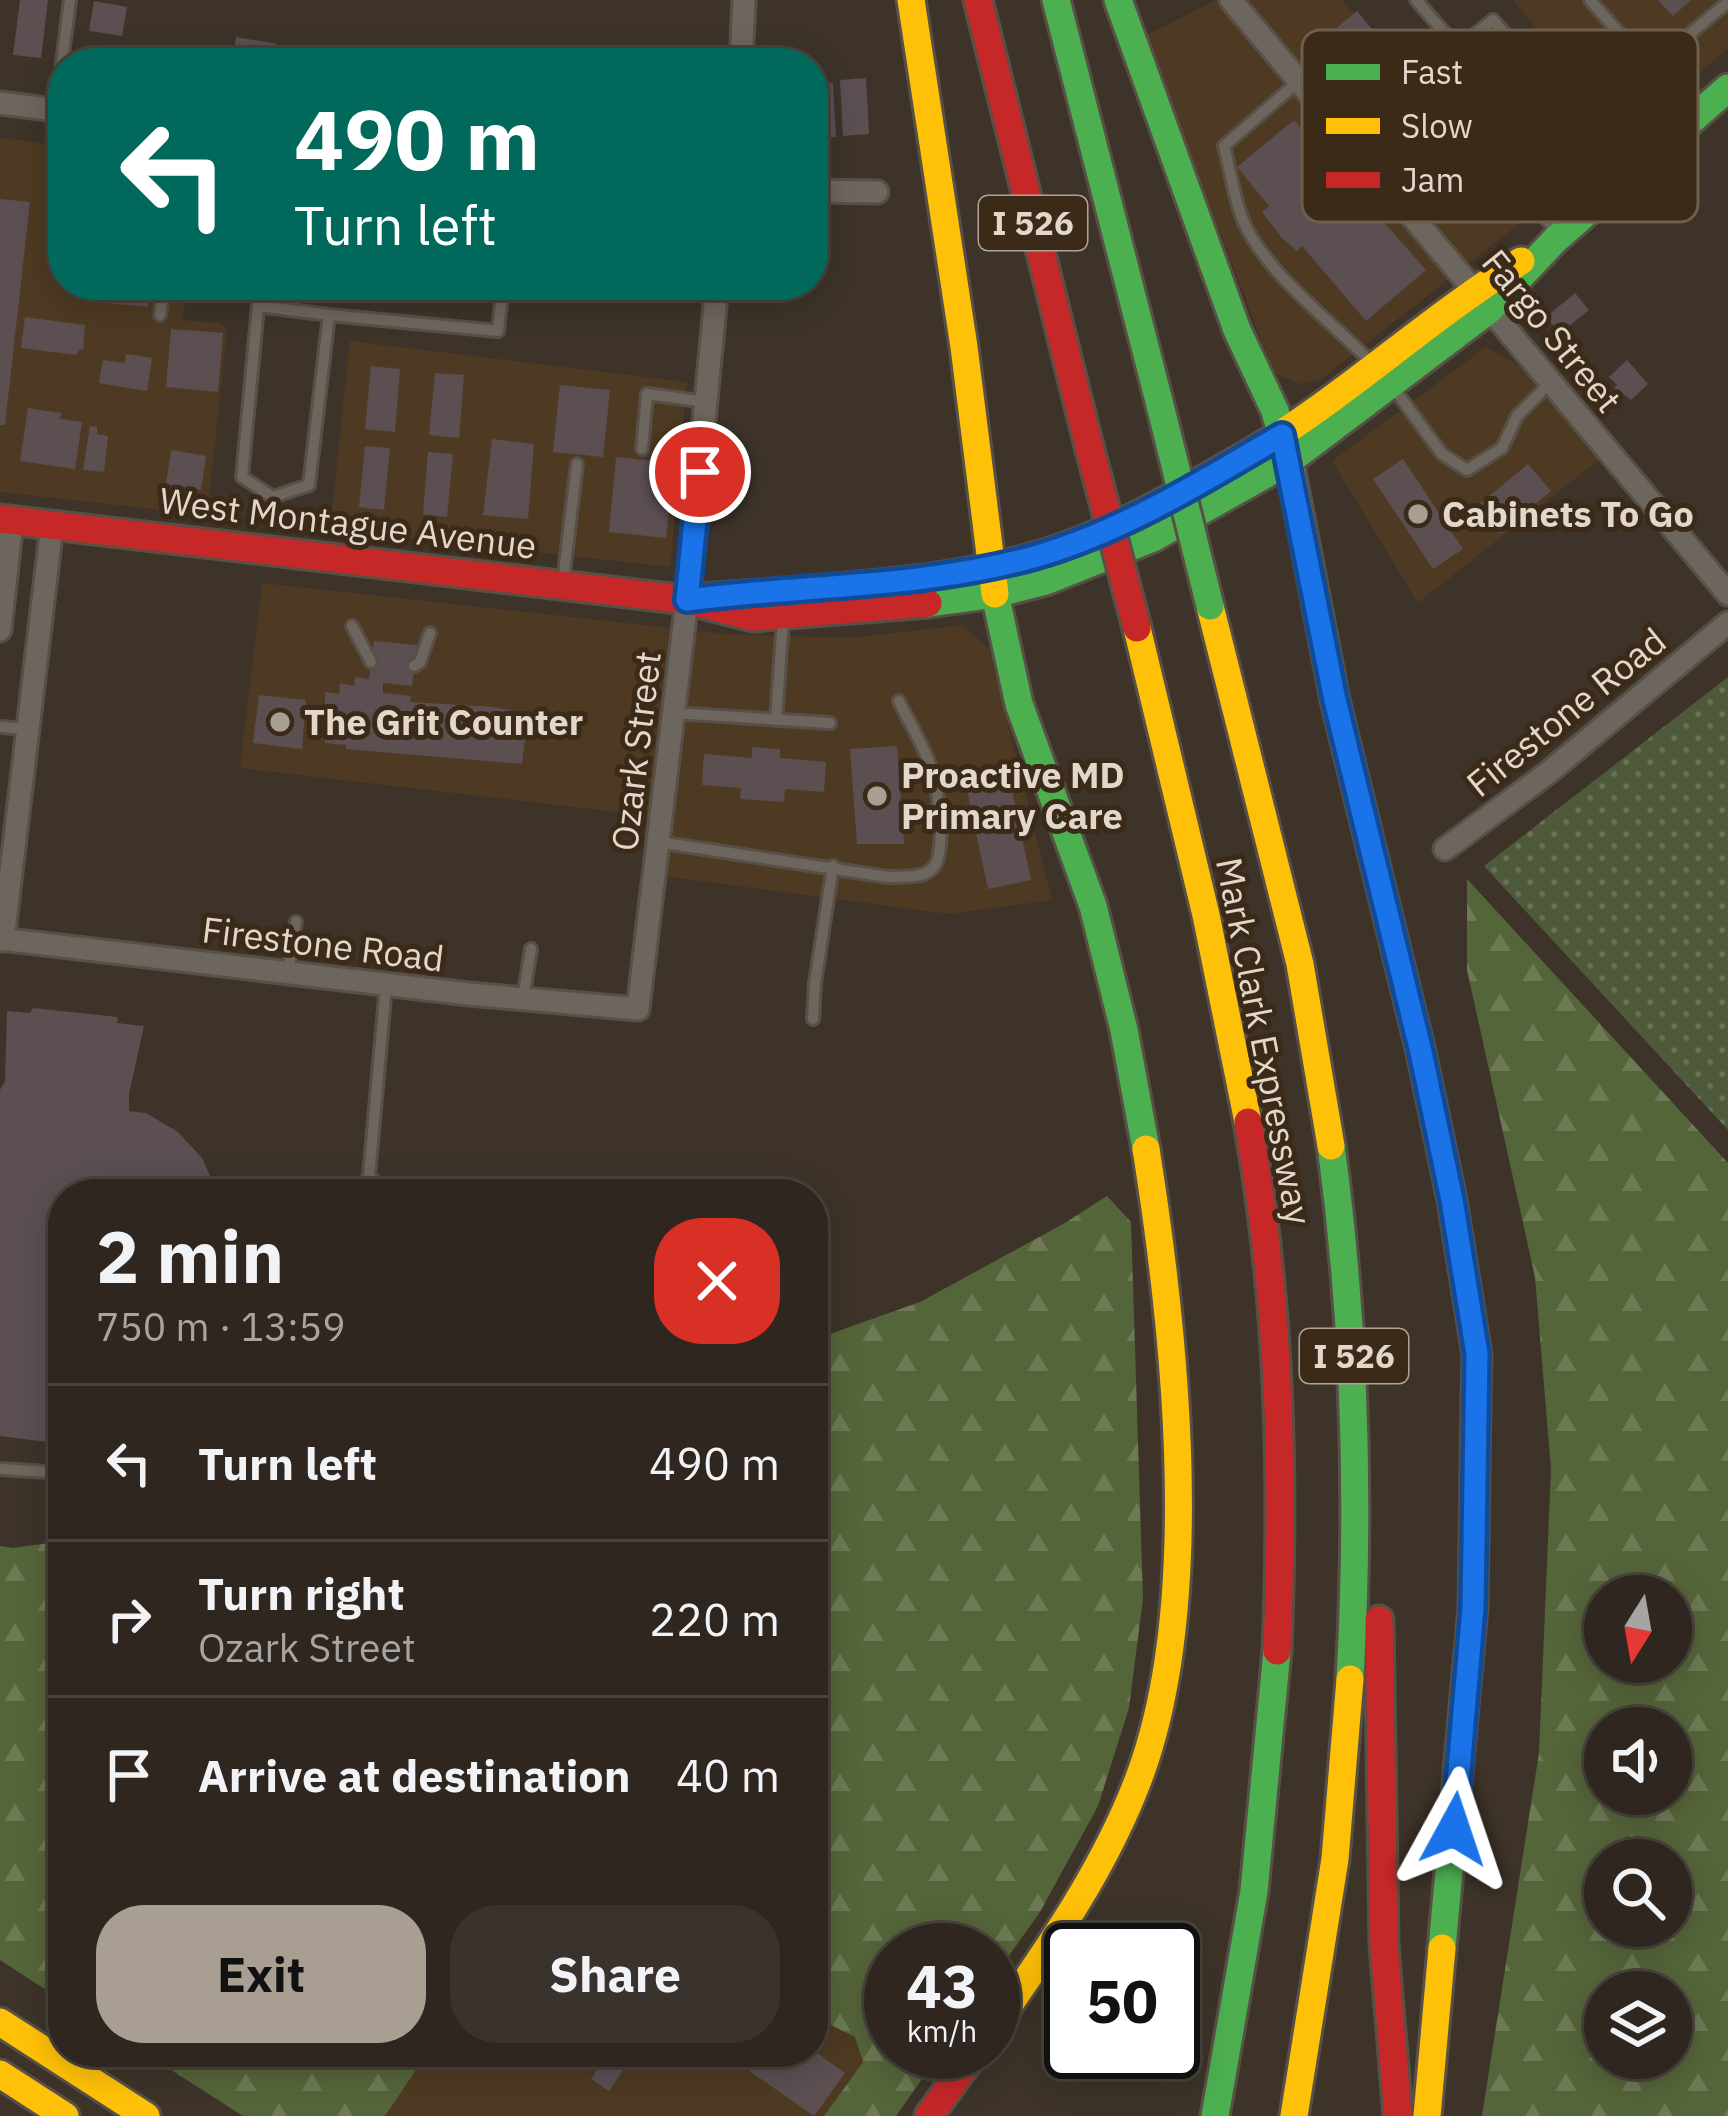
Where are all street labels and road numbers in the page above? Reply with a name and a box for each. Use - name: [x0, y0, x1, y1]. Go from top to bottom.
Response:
- road number: I 526: [979, 196, 1087, 250]
- street label: Fargo Street: [1472, 240, 1632, 422]
- street label: West Montague Avenue: [157, 476, 539, 569]
- street label: Firestone Road: [1456, 617, 1675, 806]
- street label: Ozark Street: [600, 648, 671, 853]
- street label: Mark Clark Expressway: [1206, 853, 1323, 1228]
- street label: Firestone Road: [199, 905, 447, 982]
- road number: I 526: [1300, 1329, 1408, 1383]

